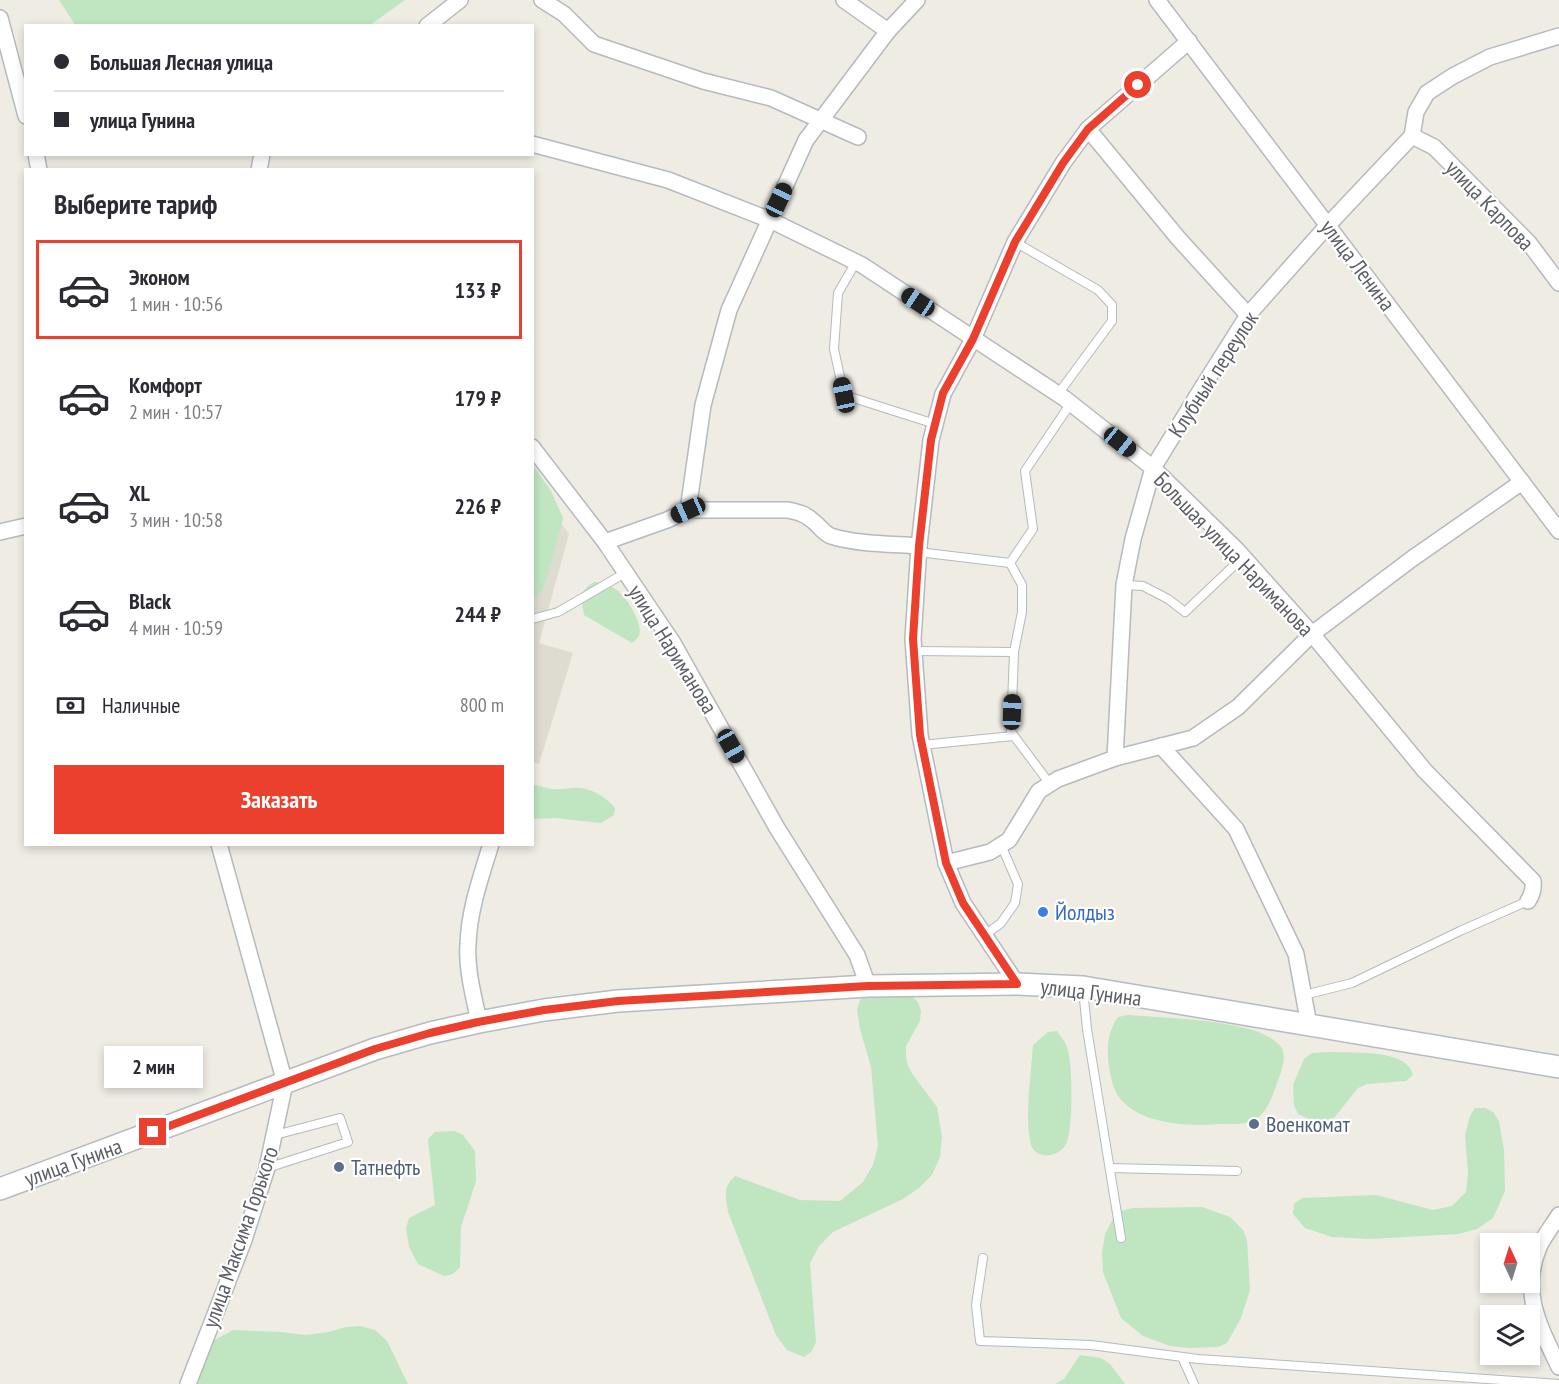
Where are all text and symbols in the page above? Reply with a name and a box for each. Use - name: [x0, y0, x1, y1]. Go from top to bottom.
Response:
- text: Большая Лесная улица: [90, 48, 273, 76]
- route start: [1124, 71, 1151, 98]
- text: улица Гунина: [90, 106, 195, 134]
- street label: улица Карпова: [1440, 154, 1540, 256]
- car: [763, 180, 795, 220]
- text: Выберите тариф: [54, 187, 217, 221]
- street label: улица Ленина: [1314, 214, 1402, 316]
- icon: car: [57, 263, 111, 317]
- text: Эконом: [129, 263, 190, 291]
- text: 133 ₽: [454, 276, 501, 304]
- car: [898, 285, 938, 319]
- text: 1 мин · 10:56: [129, 291, 223, 317]
- street label: Клубный переулок: [1162, 305, 1264, 442]
- icon: car: [57, 371, 111, 425]
- text: Комфорт: [129, 371, 202, 399]
- car: [831, 376, 857, 414]
- text: 179 ₽: [454, 384, 501, 412]
- text: 2 мин · 10:57: [129, 399, 223, 425]
- car: [1100, 424, 1140, 460]
- street label: Большая улица Нариманова: [1148, 466, 1320, 642]
- icon: car: [57, 479, 111, 533]
- text: XL: [129, 479, 150, 507]
- text: 226 ₽: [454, 492, 501, 520]
- car: [668, 494, 708, 526]
- text: 3 мин · 10:58: [129, 507, 223, 533]
- street label: улица Нариманова: [622, 579, 724, 719]
- icon: car: [57, 587, 111, 641]
- text: Black: [129, 587, 171, 615]
- text: 244 ₽: [454, 600, 501, 628]
- text: 4 мин · 10:59: [129, 615, 223, 641]
- icon: cash: [54, 689, 87, 722]
- text: Наличные: [102, 691, 180, 719]
- text: 800 m: [460, 692, 504, 718]
- car: [1002, 694, 1022, 730]
- car: [714, 726, 748, 766]
- button: Заказать: [54, 765, 504, 834]
- place label: Йолдыз: [1055, 898, 1115, 926]
- marker: Йолдыз: [1036, 905, 1050, 919]
- street label: улица Гунина: [1039, 972, 1143, 1012]
- callout: 2 мин: [104, 1045, 202, 1087]
- text: 2 мин: [132, 1054, 175, 1080]
- place label: Военкомат: [1266, 1110, 1351, 1138]
- marker: Военкомат: [1247, 1117, 1261, 1131]
- route end: [139, 1118, 166, 1145]
- street label: улица Гунина: [21, 1131, 125, 1193]
- street label: улица Максима Горького: [196, 1143, 284, 1331]
- place label: Татнефть: [351, 1153, 420, 1181]
- marker: Татнефть: [332, 1160, 346, 1174]
- north arrow: [1480, 1233, 1540, 1293]
- map controls: [1480, 1233, 1540, 1365]
- button: layers: [1480, 1305, 1540, 1365]

